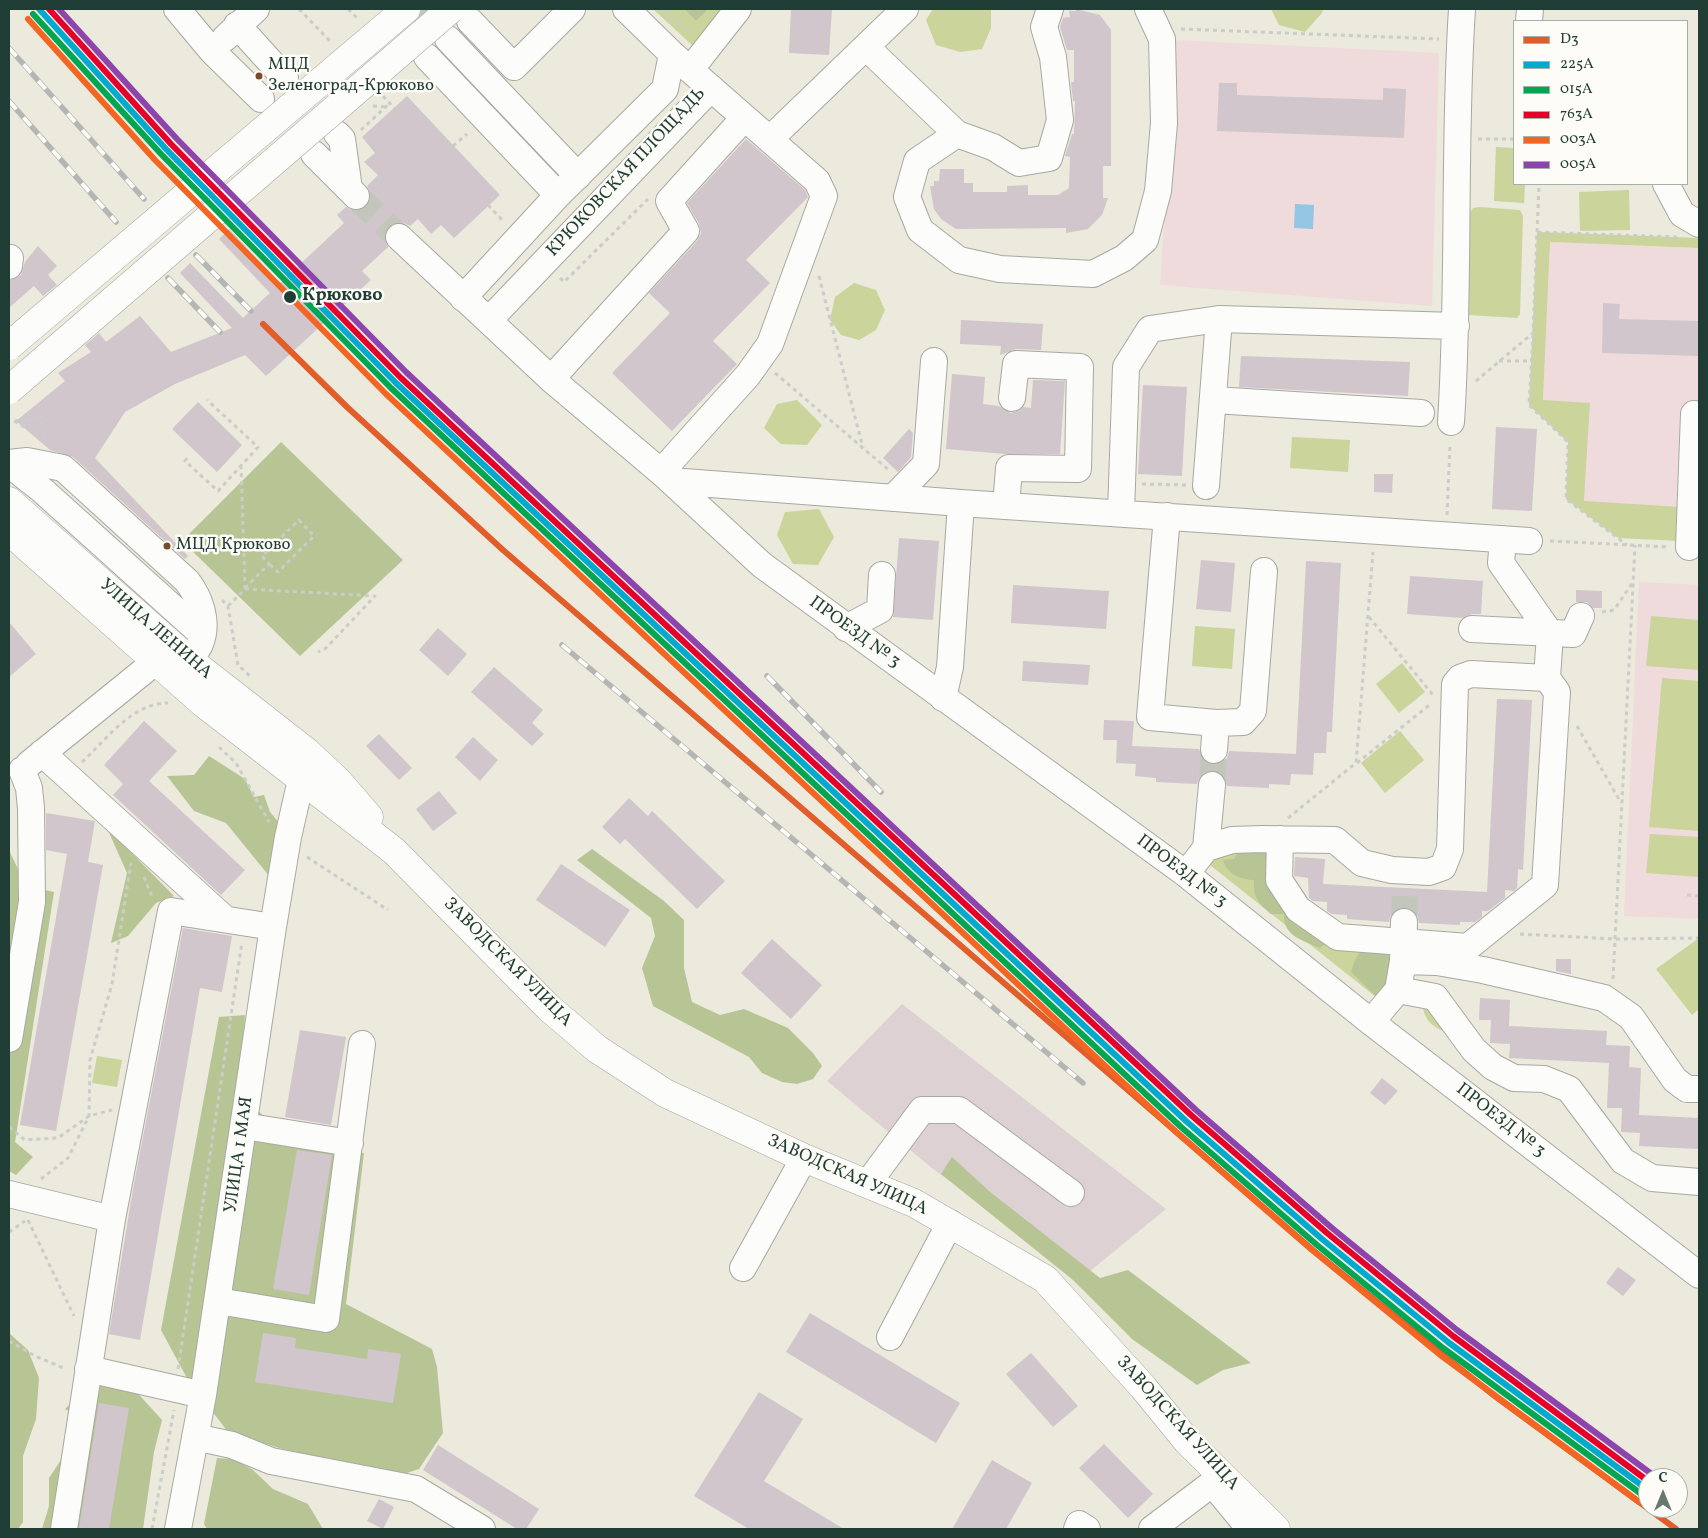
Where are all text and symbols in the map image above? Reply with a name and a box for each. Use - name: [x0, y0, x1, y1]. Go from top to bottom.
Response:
- legend: [1513, 20, 1688, 185]
- text: D3: [1560, 29, 1579, 50]
- text: 225А: [1560, 54, 1594, 75]
- place label: МЦД Зеленоград-Крюково: [268, 56, 434, 96]
- marker: МЦД Зеленоград-Крюково: [254, 71, 264, 81]
- text: 015А: [1560, 79, 1593, 100]
- street label: КРЮКОВСКАЯ ПЛОЩАДЬ: [543, 84, 711, 262]
- text: 763А: [1560, 104, 1593, 125]
- text: 003А: [1560, 129, 1596, 150]
- text: 005А: [1560, 154, 1596, 175]
- place label: Крюково: [302, 286, 383, 308]
- marker: Крюково: [282, 289, 298, 305]
- place label: МЦД Крюково: [176, 536, 291, 556]
- marker: МЦД Крюково: [162, 541, 172, 551]
- street label: УЛИЦА ЛЕНИНА: [94, 575, 216, 685]
- street label: ПРОЕЗД № 3: [804, 593, 904, 673]
- street label: ПРОЕЗД № 3: [1131, 831, 1231, 913]
- street label: ЗАВОДСКАЯ УЛИЦА: [438, 894, 576, 1032]
- street label: ПРОЕЗД № 3: [1451, 1079, 1549, 1163]
- street label: УЛИЦА 1 МАЯ: [221, 1095, 259, 1215]
- street label: ЗАВОДСКАЯ УЛИЦА: [763, 1131, 931, 1221]
- street label: ЗАВОДСКАЯ УЛИЦА: [1111, 1352, 1243, 1496]
- north arrow: [1638, 1468, 1688, 1518]
- text: С: [1658, 1469, 1668, 1488]

